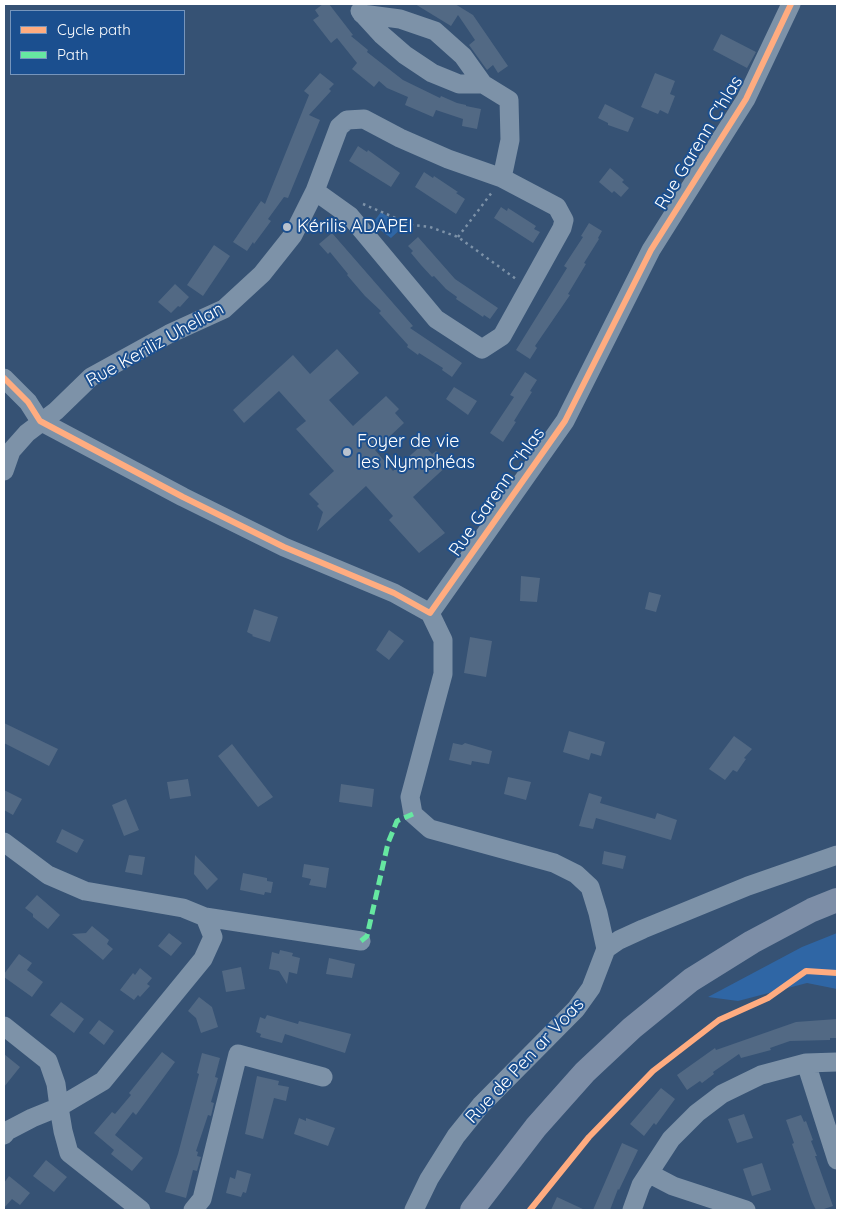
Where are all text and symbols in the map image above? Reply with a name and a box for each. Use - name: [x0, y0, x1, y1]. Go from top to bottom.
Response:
- legend: [10, 10, 185, 75]
- text: Cycle path: [57, 20, 131, 39]
- text: Path: [57, 45, 89, 64]
- street label: Rue Garenn C'hlas: [651, 72, 747, 214]
- place label: Kérilis ADAPEI: [297, 216, 413, 238]
- marker: Kérilis ADAPEI: [281, 221, 293, 233]
- street label: Rue Keriliz Uhellan: [82, 298, 228, 392]
- street label: Rue Garenn C'hlas: [444, 423, 550, 561]
- place label: Foyer de vie les Nymphéas: [357, 431, 475, 474]
- marker: Foyer de vie les Nymphéas: [341, 446, 353, 458]
- street label: Rue de Pen ar Voas: [461, 994, 589, 1128]

